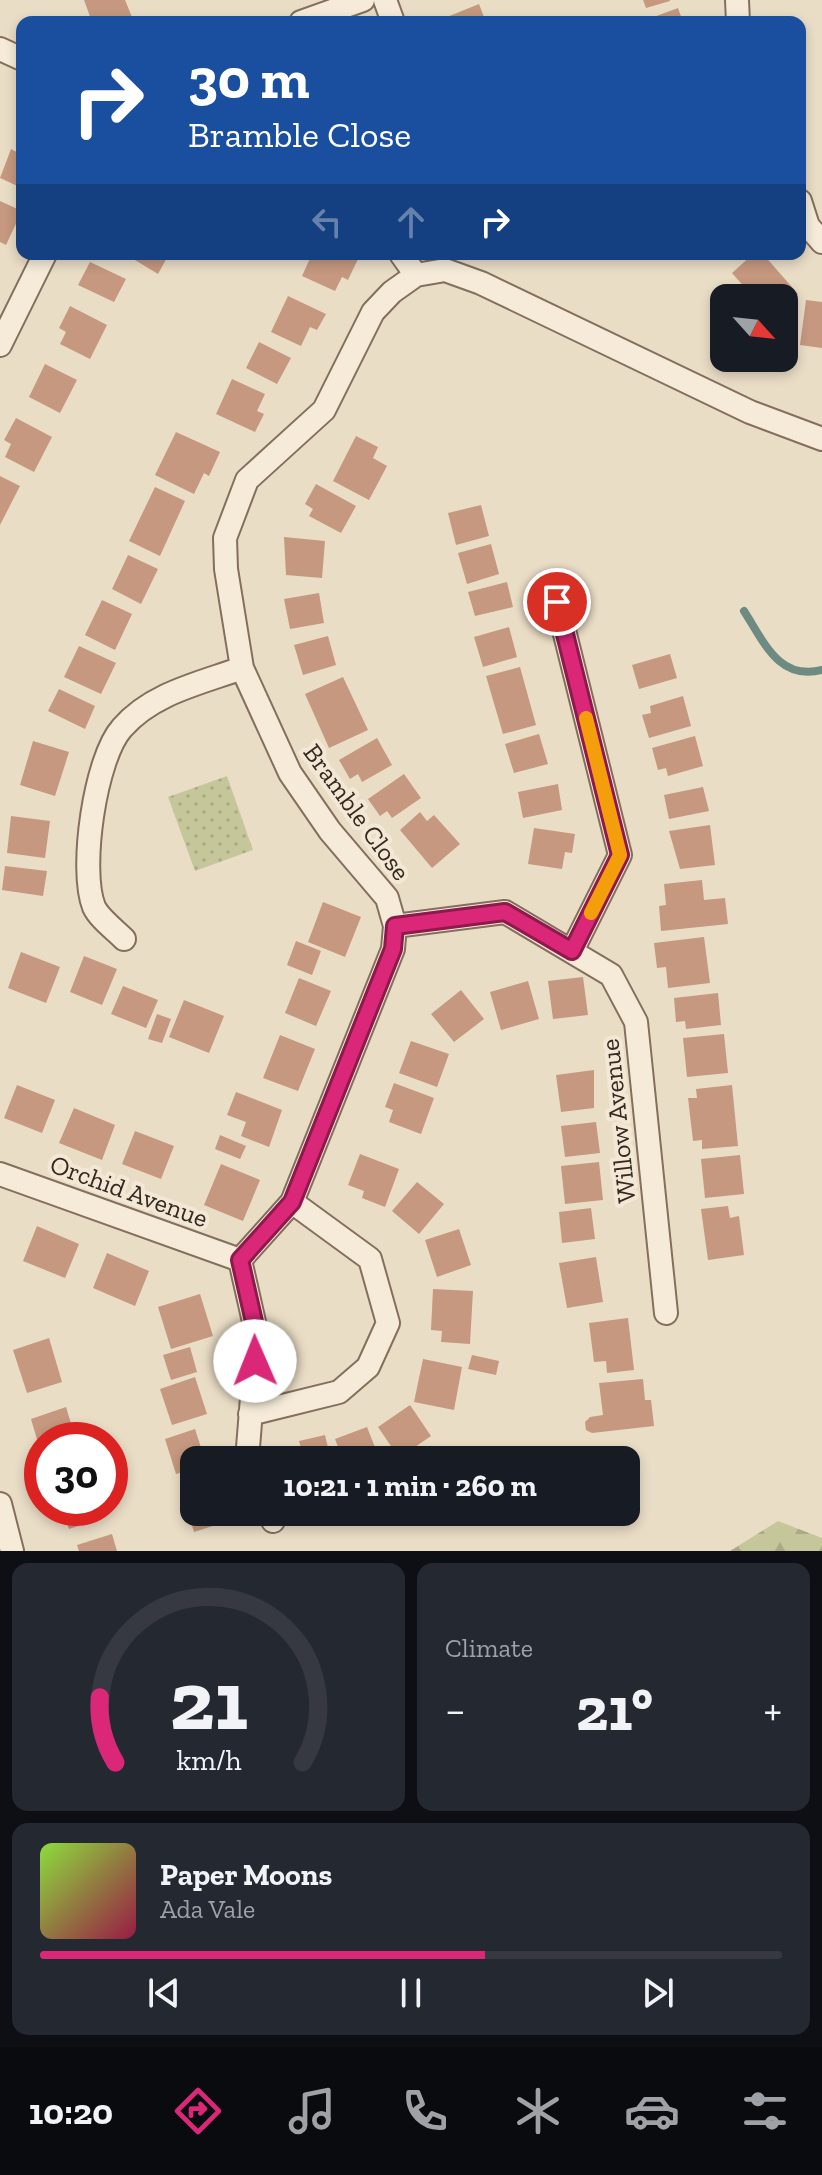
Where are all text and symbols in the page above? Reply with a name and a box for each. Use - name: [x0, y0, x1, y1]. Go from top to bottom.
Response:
- text: 30 m: [188, 45, 310, 112]
- icon: right: [56, 48, 160, 152]
- text: Bramble Close: [188, 113, 411, 156]
- icon: left: [305, 200, 349, 244]
- icon: ahead: [389, 200, 433, 244]
- icon: right: [473, 200, 517, 244]
- north arrow: [710, 284, 798, 372]
- map controls: [710, 284, 798, 372]
- pin: [523, 568, 591, 636]
- icon: arrive: [535, 580, 579, 624]
- street label: Bramble Close: [297, 737, 417, 887]
- street label: Willow Avenue: [593, 1037, 643, 1205]
- street label: Orchid Avenue: [46, 1148, 212, 1234]
- position arrow: [213, 1319, 297, 1403]
- speed limit sign: 30: [24, 1422, 128, 1526]
- text: 10:21 · 1 min · 260 m: [283, 1468, 537, 1504]
- text: Climate: [445, 1632, 533, 1664]
- text: 21: [169, 1650, 248, 1750]
- text: 21°: [576, 1673, 653, 1745]
- text: −: [445, 1683, 466, 1736]
- text: +: [763, 1683, 782, 1736]
- text: km/h: [176, 1743, 241, 1777]
- text: Paper Moons: [160, 1857, 332, 1893]
- text: Ada Vale: [160, 1893, 255, 1925]
- icon: previous: [142, 1971, 186, 2015]
- icon: pause: [389, 1971, 433, 2015]
- icon: next: [636, 1971, 680, 2015]
- icon: directions: [170, 2083, 226, 2139]
- icon: music: [284, 2083, 340, 2139]
- icon: phone: [397, 2083, 453, 2139]
- icon: climate: [510, 2083, 566, 2139]
- icon: car: [624, 2083, 680, 2139]
- icon: filters: [737, 2083, 793, 2139]
- text: 10:20: [29, 2090, 113, 2133]

